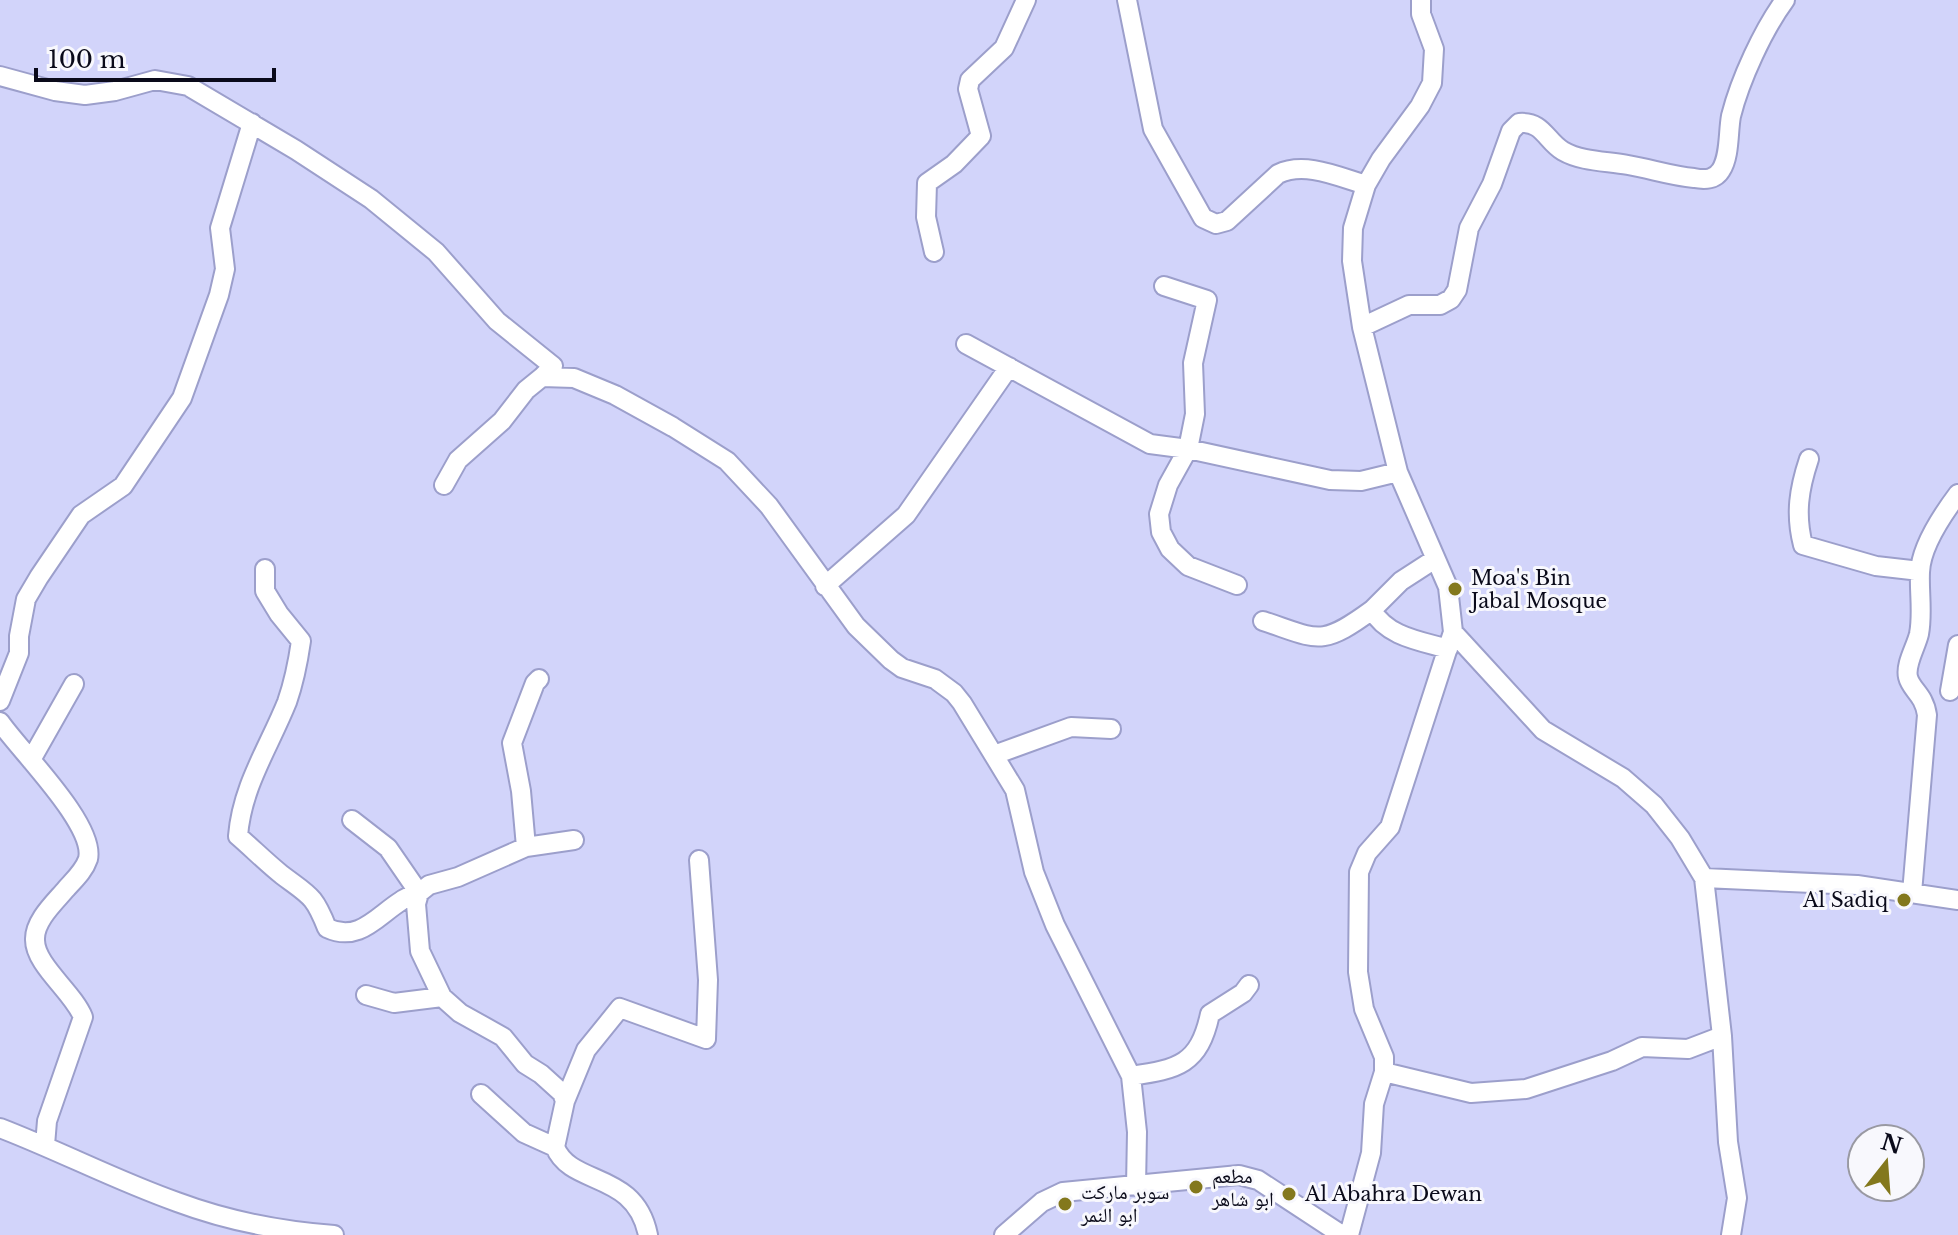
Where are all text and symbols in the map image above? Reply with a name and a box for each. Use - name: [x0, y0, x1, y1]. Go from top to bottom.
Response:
- scale bar: [36, 32, 274, 82]
- text: 100 m: [48, 45, 126, 74]
- place label: Moa's Bin Jabal Mosque: [1468, 566, 1607, 613]
- marker: Moa's Bin Jabal Mosque: [1446, 580, 1464, 598]
- place label: Al Sadiq: [1802, 888, 1889, 912]
- marker: Al Sadiq: [1895, 891, 1913, 909]
- north arrow: [1846, 1123, 1926, 1203]
- text: N: [1878, 1128, 1906, 1160]
- place label: مطعم ابو شاهر: [1211, 1164, 1274, 1211]
- marker: مطعم ابو شاهر: [1187, 1178, 1205, 1196]
- place label: سوبر ماركت ابو النمر: [1080, 1180, 1169, 1227]
- place label: Al Abahra Dewan: [1304, 1182, 1482, 1206]
- marker: Al Abahra Dewan: [1280, 1185, 1298, 1203]
- marker: سوبر ماركت ابو النمر: [1056, 1195, 1074, 1213]

